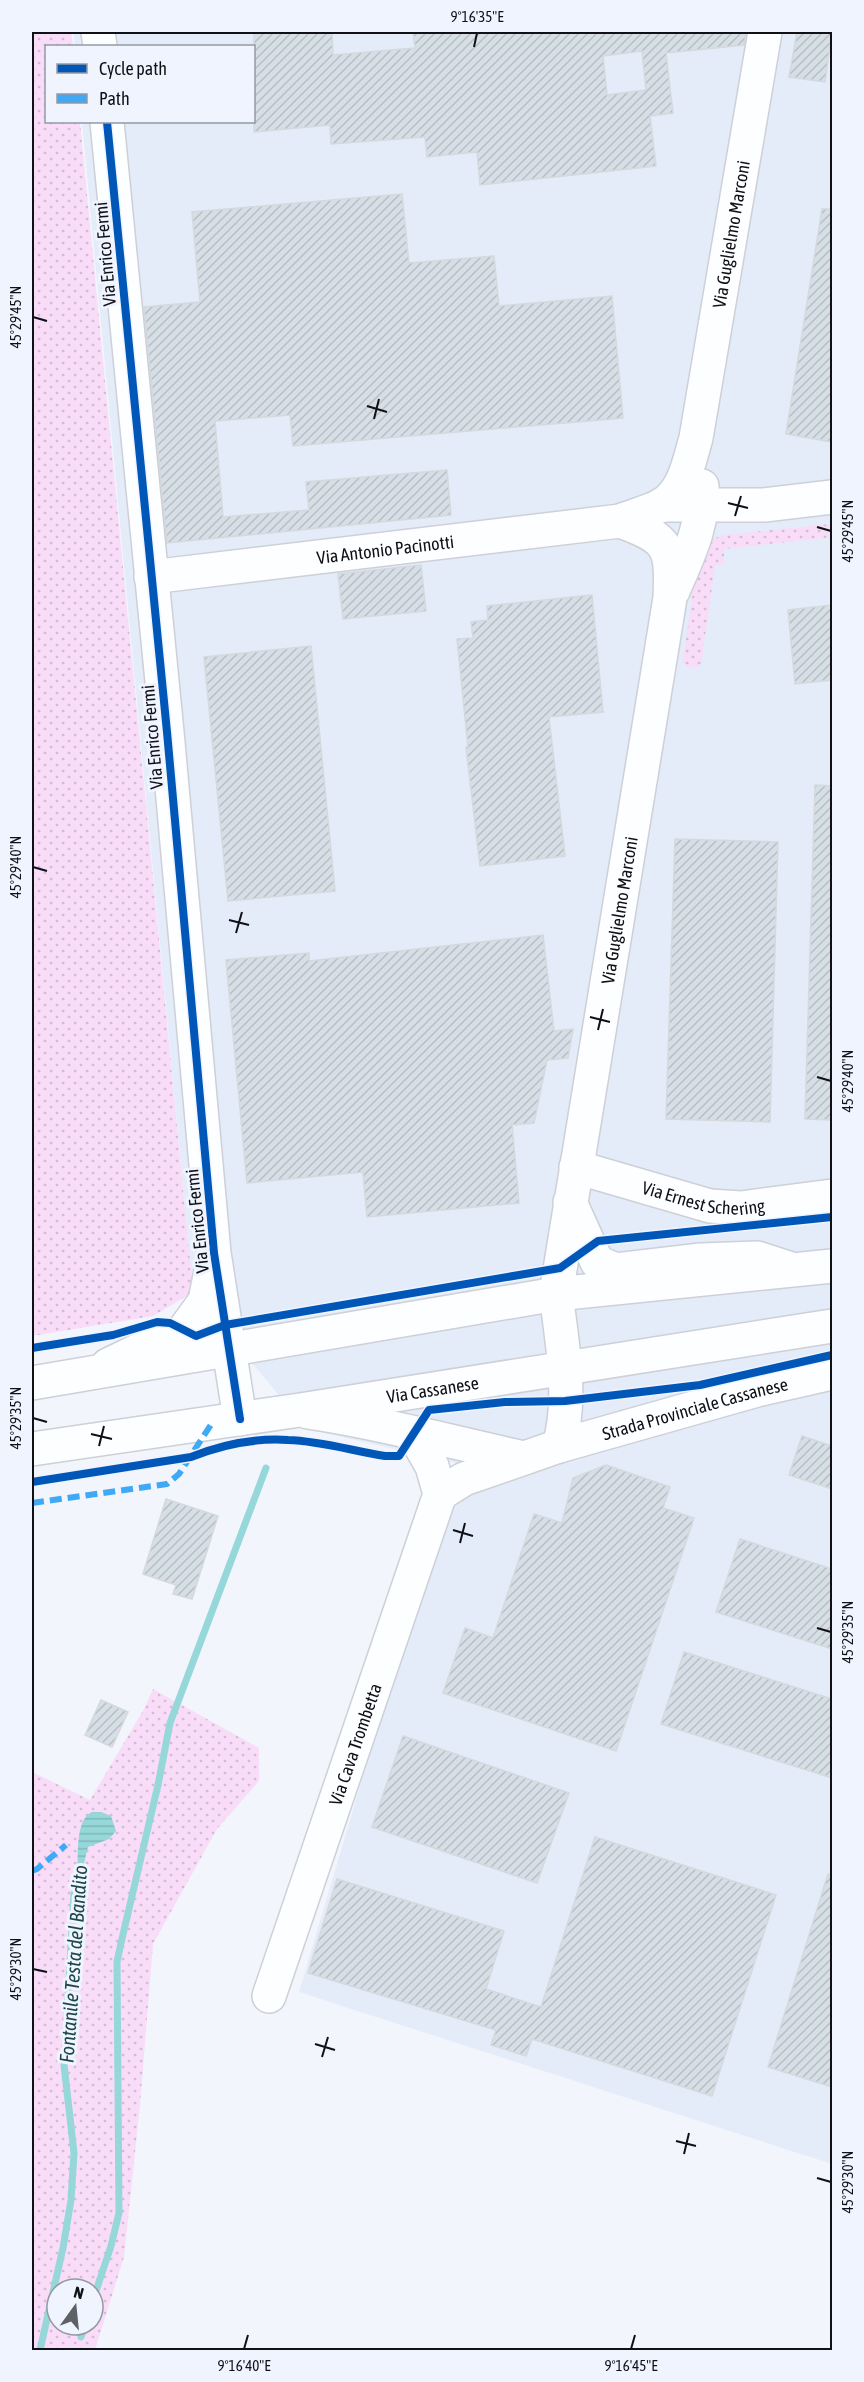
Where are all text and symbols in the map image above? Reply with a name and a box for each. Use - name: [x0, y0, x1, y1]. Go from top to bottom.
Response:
- text: 9°16'35"E: [450, 8, 504, 25]
- legend: [45, 45, 255, 123]
- text: Cycle path: [99, 58, 167, 79]
- text: Path: [99, 88, 130, 109]
- street label: Via Guglielmo Marconi: [708, 159, 754, 310]
- street label: Via Enrico Fermi: [90, 201, 120, 307]
- text: 45°29'45"N: [7, 286, 24, 348]
- text: 45°29'45"N: [839, 500, 856, 562]
- street label: Via Antonio Pacinotti: [316, 530, 455, 568]
- street label: Via Enrico Fermi: [137, 684, 167, 790]
- street label: Via Guglielmo Marconi: [596, 835, 641, 986]
- text: 45°29'40"N: [7, 836, 24, 898]
- text: 45°29'40"N: [839, 1050, 856, 1112]
- street label: Via Enrico Fermi: [181, 1168, 213, 1274]
- street label: Via Ernest Schering: [640, 1176, 766, 1219]
- street label: Via Cassanese: [385, 1371, 480, 1407]
- street label: Strada Provinciale Cassanese: [600, 1373, 790, 1444]
- text: 45°29'35"N: [7, 1387, 24, 1449]
- text: 45°29'35"N: [839, 1601, 856, 1663]
- street label: Via Cava Trombetta: [324, 1680, 385, 1808]
- water label: Fontanile Testa del Bandito: [55, 1864, 91, 2064]
- text: 45°29'30"N: [7, 1938, 24, 2000]
- text: 45°29'30"N: [839, 2151, 856, 2213]
- north arrow: [45, 2277, 105, 2337]
- text: N: [72, 2283, 86, 2302]
- text: 9°16'40"E: [217, 2357, 271, 2374]
- text: 9°16'45"E: [604, 2357, 658, 2374]

